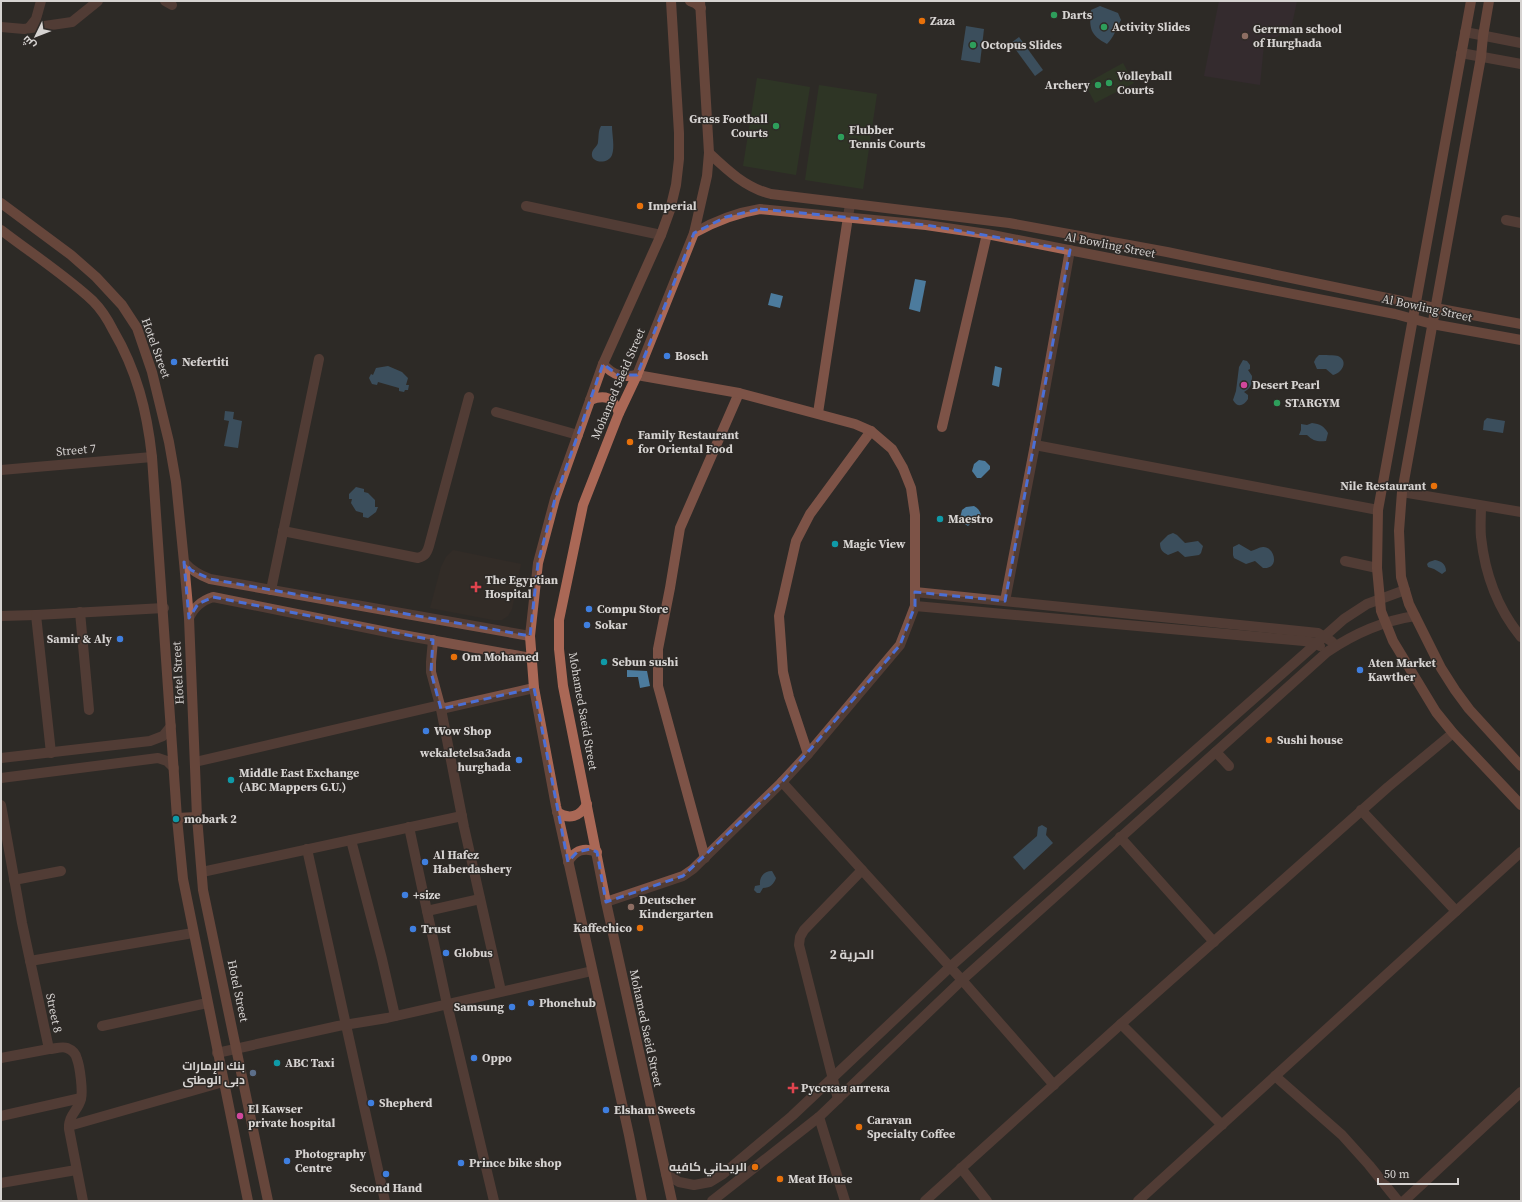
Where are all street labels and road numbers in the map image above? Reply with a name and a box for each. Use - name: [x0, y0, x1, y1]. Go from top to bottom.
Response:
- street label: Al Bowling Street: [1063, 228, 1157, 262]
- street label: Al Bowling Street: [1380, 291, 1474, 325]
- street label: Hotel Street: [138, 316, 174, 380]
- street label: Mohamed Saeid Street: [587, 326, 649, 442]
- street label: Street 7: [55, 440, 97, 460]
- street label: Hotel Street: [168, 641, 188, 705]
- street label: Mohamed Saeid Street: [565, 651, 601, 771]
- street label: Hotel Street: [224, 959, 252, 1024]
- street label: Mohamed Saeid Street: [626, 968, 666, 1088]
- street label: Street 8: [42, 992, 66, 1034]

